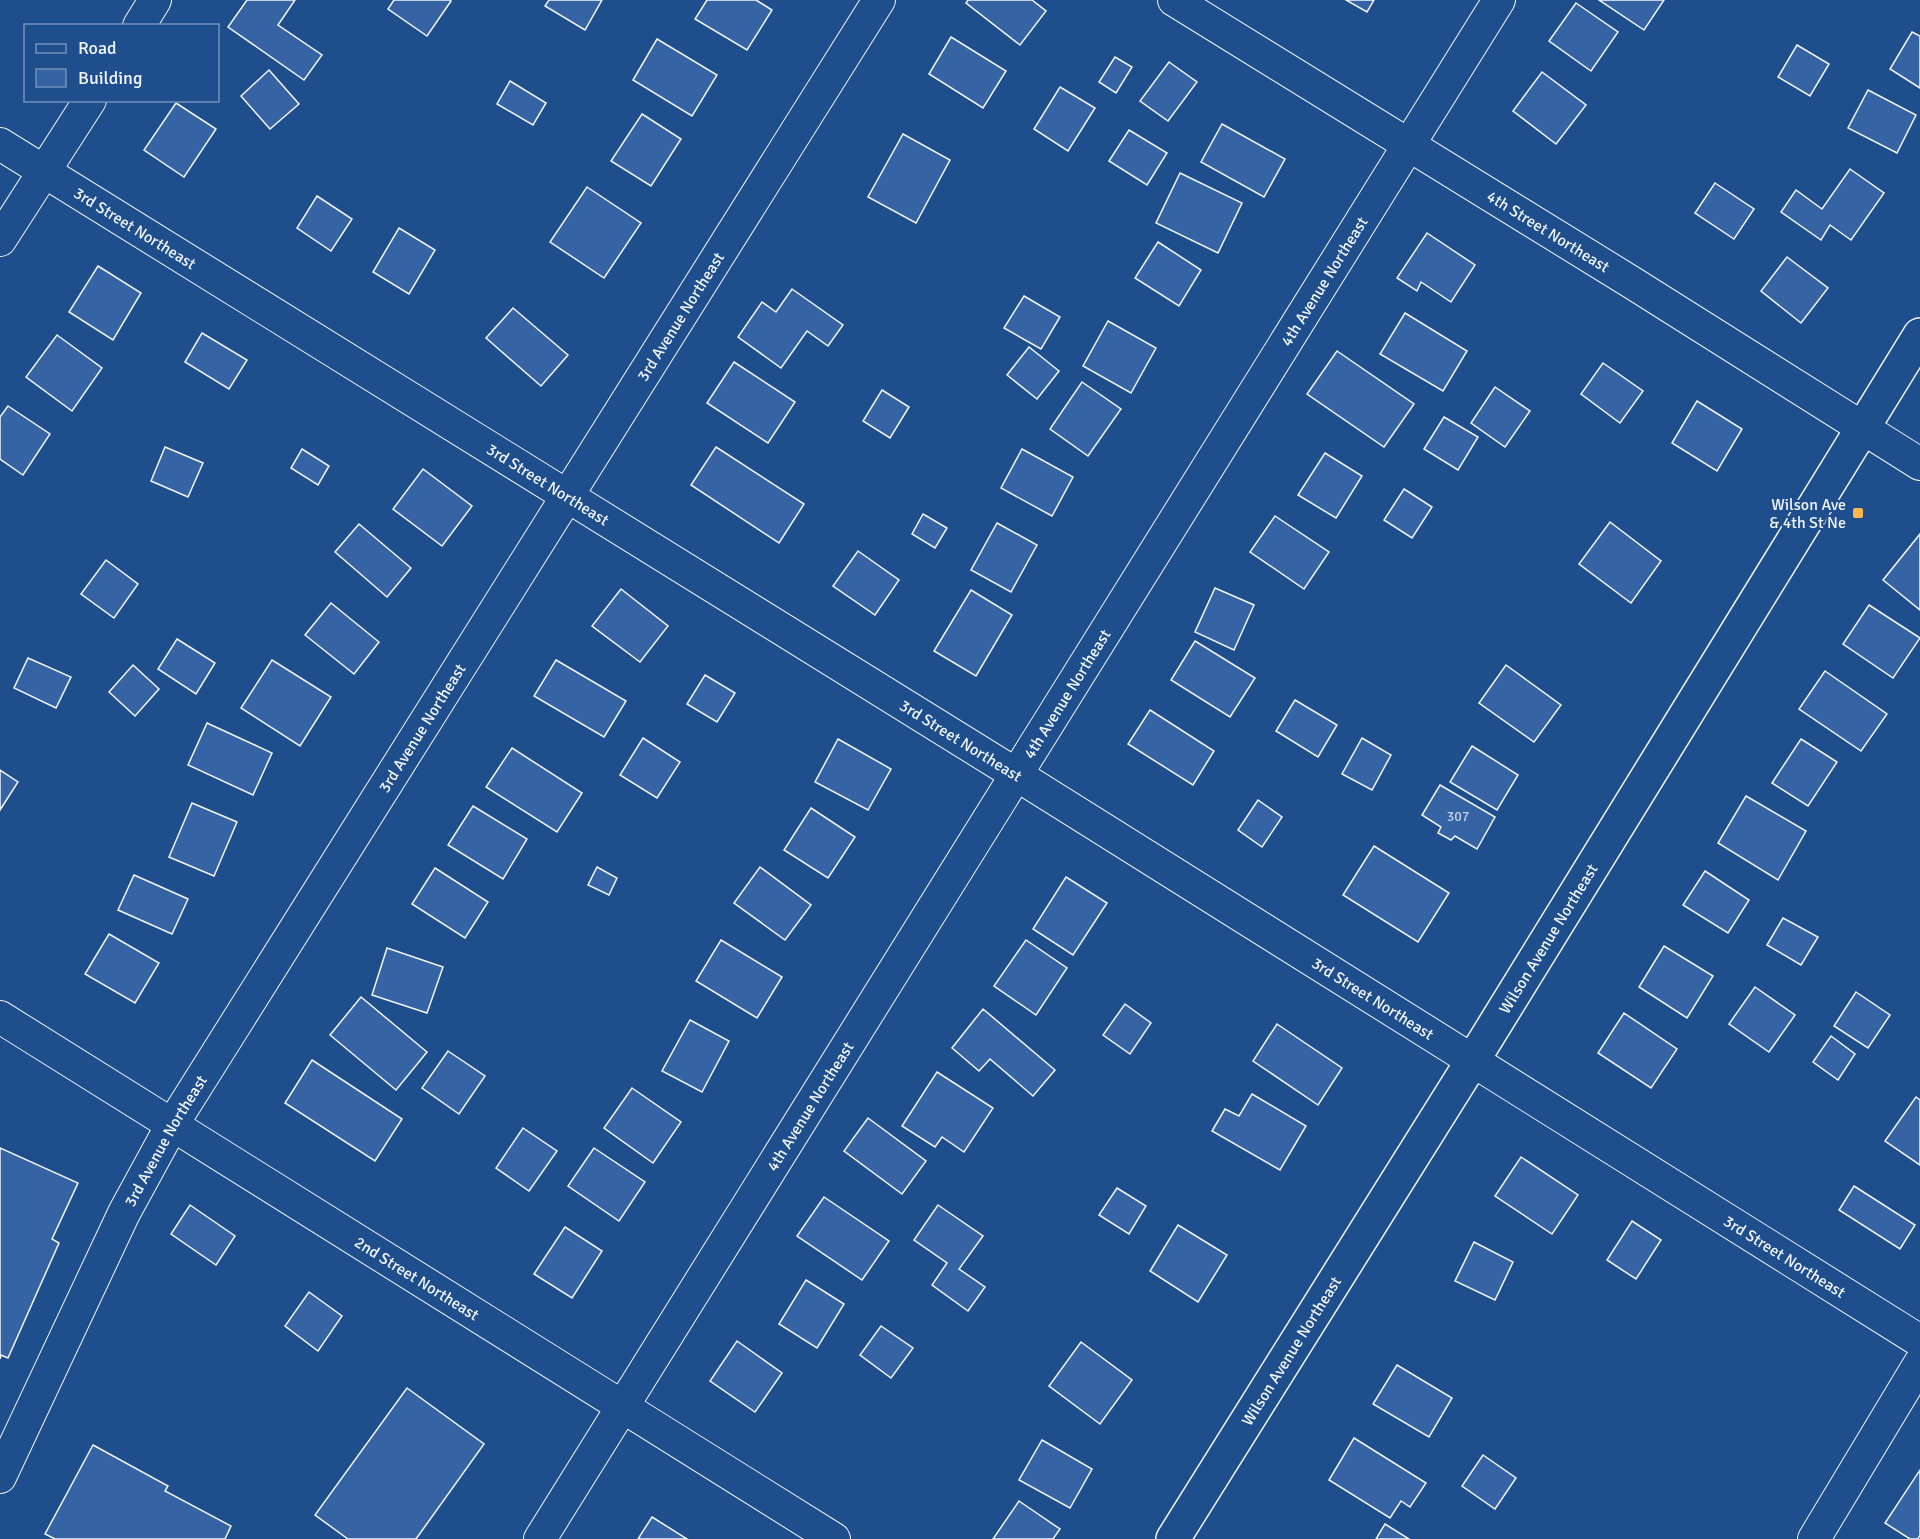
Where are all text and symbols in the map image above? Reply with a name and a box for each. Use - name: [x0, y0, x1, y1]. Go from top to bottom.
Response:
- legend: [24, 24, 219, 102]
- text: Road: [78, 37, 117, 59]
- text: Building: [78, 67, 142, 89]
- street label: 3rd Street Northeast: [70, 183, 200, 274]
- street label: 4th Street Northeast: [1483, 187, 1613, 277]
- street label: 4th Avenue Northeast: [1277, 213, 1373, 350]
- street label: 3rd Avenue Northeast: [633, 248, 729, 385]
- street label: 3rd Street Northeast: [483, 439, 613, 531]
- place label: Wilson Ave & 4th St Ne: [1769, 495, 1846, 533]
- marker: Wilson Ave & 4th St Ne: [1851, 506, 1865, 520]
- street label: 4th Avenue Northeast: [1020, 626, 1116, 763]
- street label: 3rd Avenue Northeast: [374, 660, 471, 797]
- street label: 3rd Street Northeast: [896, 696, 1026, 787]
- house number: 307: [1447, 808, 1469, 825]
- street label: Wilson Avenue Northeast: [1495, 860, 1603, 1018]
- street label: 3rd Street Northeast: [1308, 953, 1438, 1045]
- street label: 4th Avenue Northeast: [763, 1038, 859, 1175]
- street label: 3rd Avenue Northeast: [120, 1071, 212, 1210]
- street label: 3rd Street Northeast: [1720, 1211, 1849, 1303]
- street label: 2nd Street Northeast: [351, 1232, 483, 1326]
- street label: Wilson Avenue Northeast: [1237, 1273, 1346, 1430]

